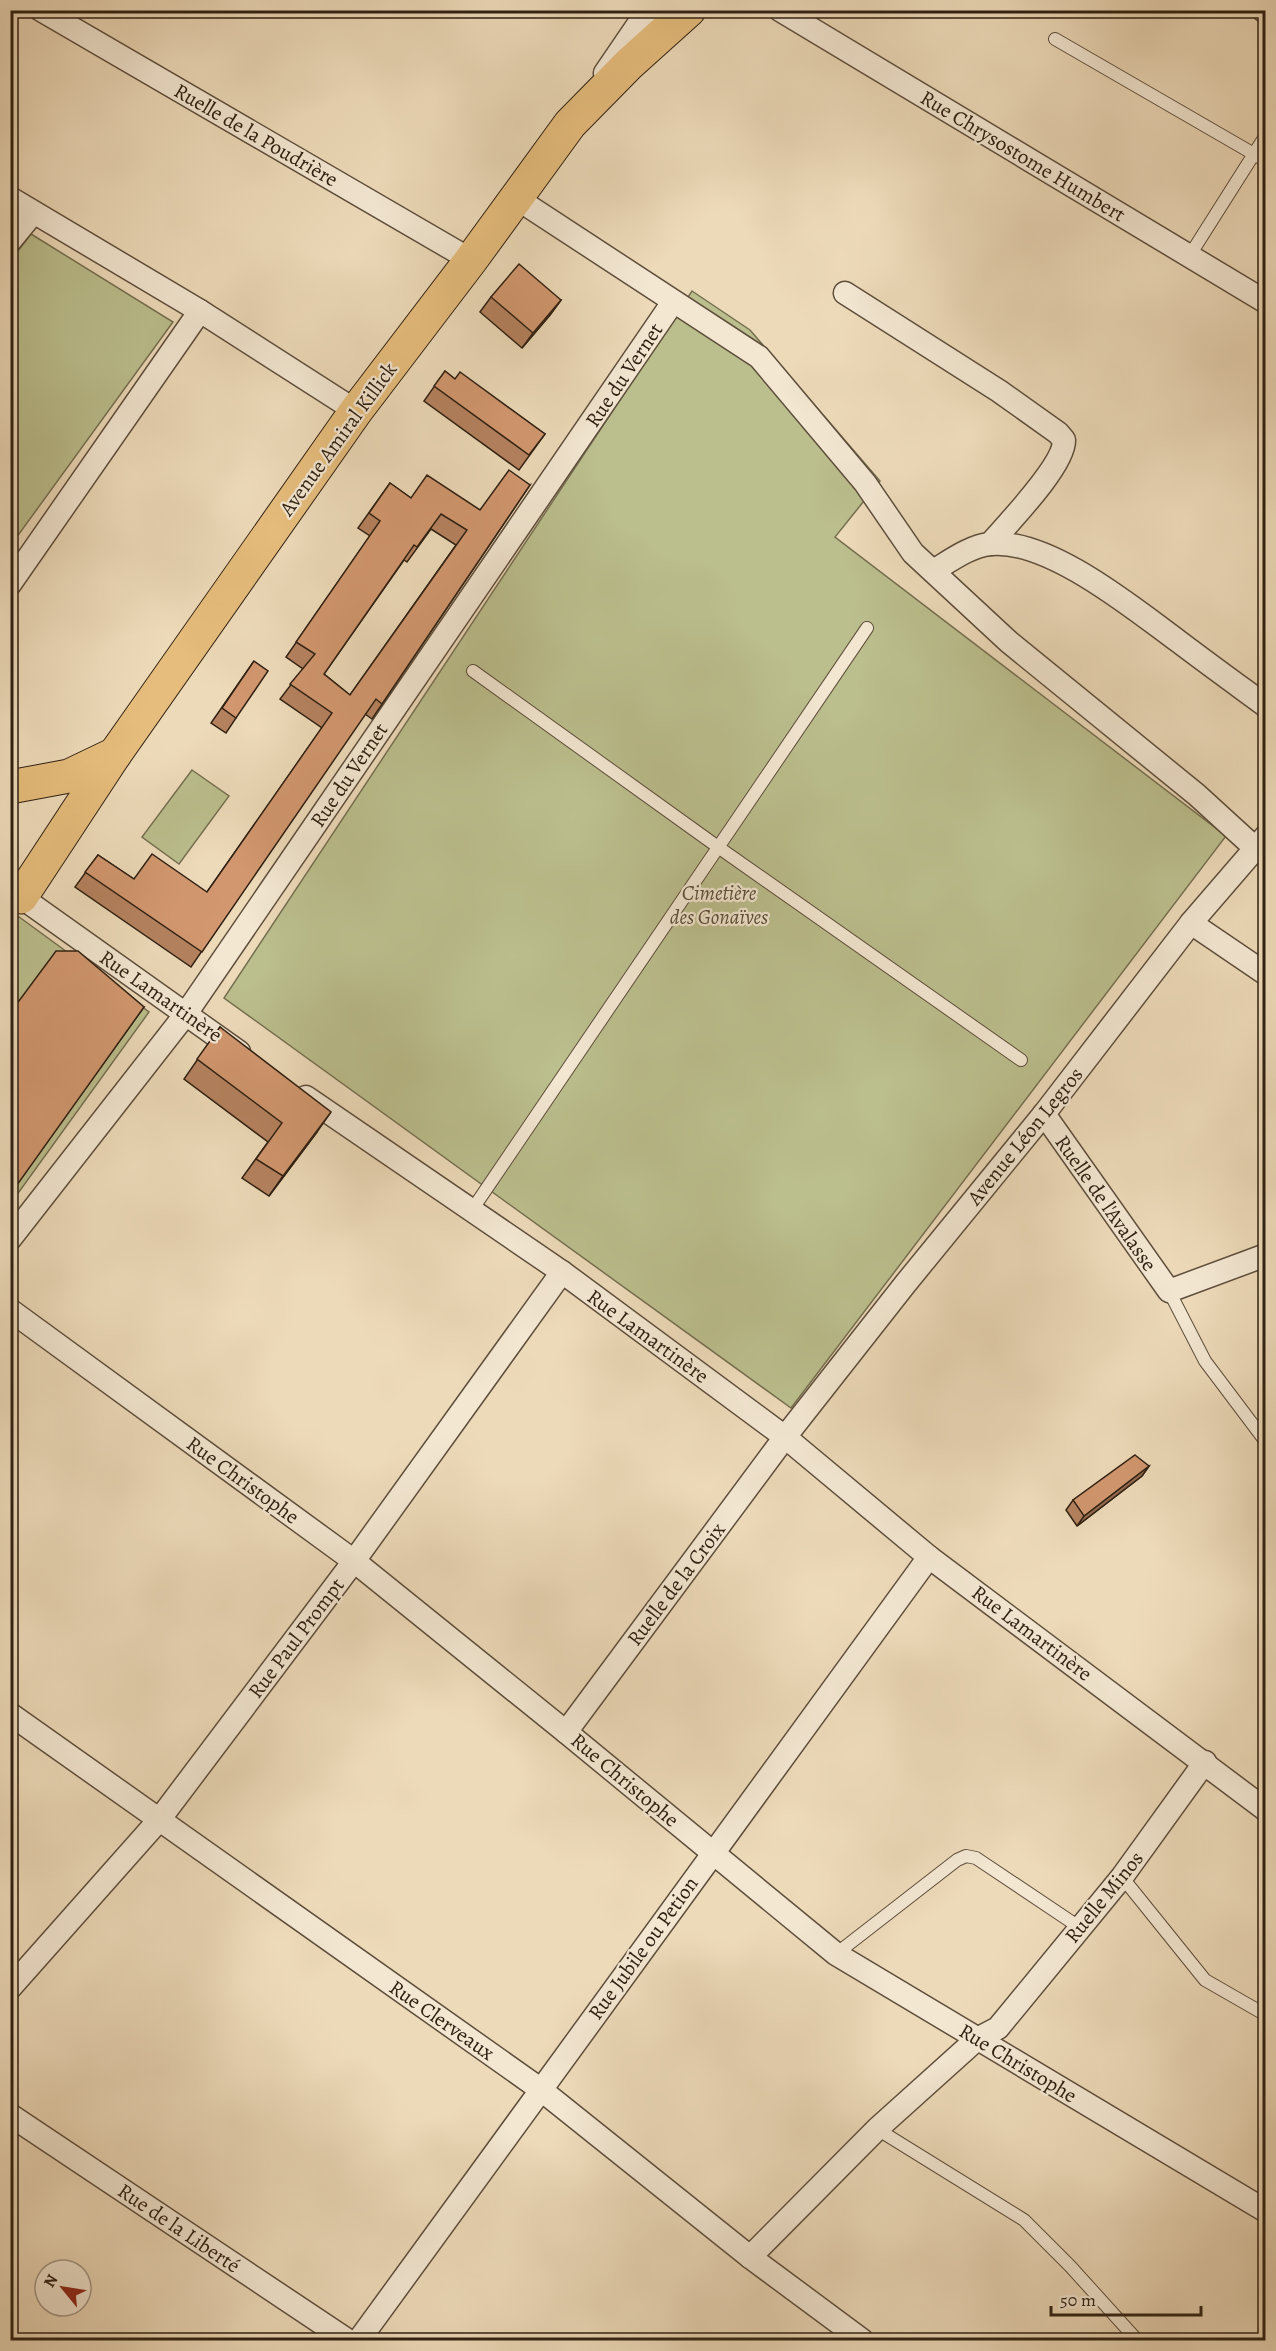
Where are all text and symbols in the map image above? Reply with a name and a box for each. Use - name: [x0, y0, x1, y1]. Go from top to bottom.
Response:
- street label: Ruelle de la Poudrière: [169, 77, 343, 193]
- street label: Rue Chrysostome Humbert: [915, 84, 1131, 228]
- street label: Rue du Vernet: [579, 317, 669, 433]
- street label: Avenue Amiral Killick: [272, 356, 404, 522]
- street label: Rue du Vernet: [304, 717, 394, 833]
- park label: Cimetière des Gonaïves: [670, 879, 768, 931]
- street label: Rue Lamartinère: [94, 943, 228, 1049]
- street label: Avenue Léon Legros: [960, 1061, 1089, 1212]
- street label: Ruelle de l'Avalasse: [1049, 1129, 1163, 1277]
- street label: Rue Lamartinère: [582, 1282, 714, 1390]
- street label: Rue Christophe: [181, 1430, 305, 1530]
- street label: Ruelle de la Croix: [620, 1517, 732, 1651]
- street label: Rue Paul Prompt: [242, 1572, 351, 1704]
- street label: Rue Lamartinère: [966, 1579, 1098, 1687]
- street label: Rue Christophe: [565, 1727, 685, 1833]
- street label: Ruelle Minos: [1058, 1845, 1150, 1949]
- street label: Rue Jubile ou Petion: [581, 1871, 705, 2025]
- street label: Rue Clerveaux: [384, 1973, 500, 2067]
- street label: Rue Christophe: [954, 2017, 1082, 2109]
- street label: Rue de la Liberté: [112, 2177, 246, 2279]
- north arrow: [33, 2258, 93, 2318]
- text: N: [38, 2270, 63, 2292]
- scale bar: [1051, 2279, 1201, 2317]
- text: 50 m: [1060, 2288, 1096, 2312]

